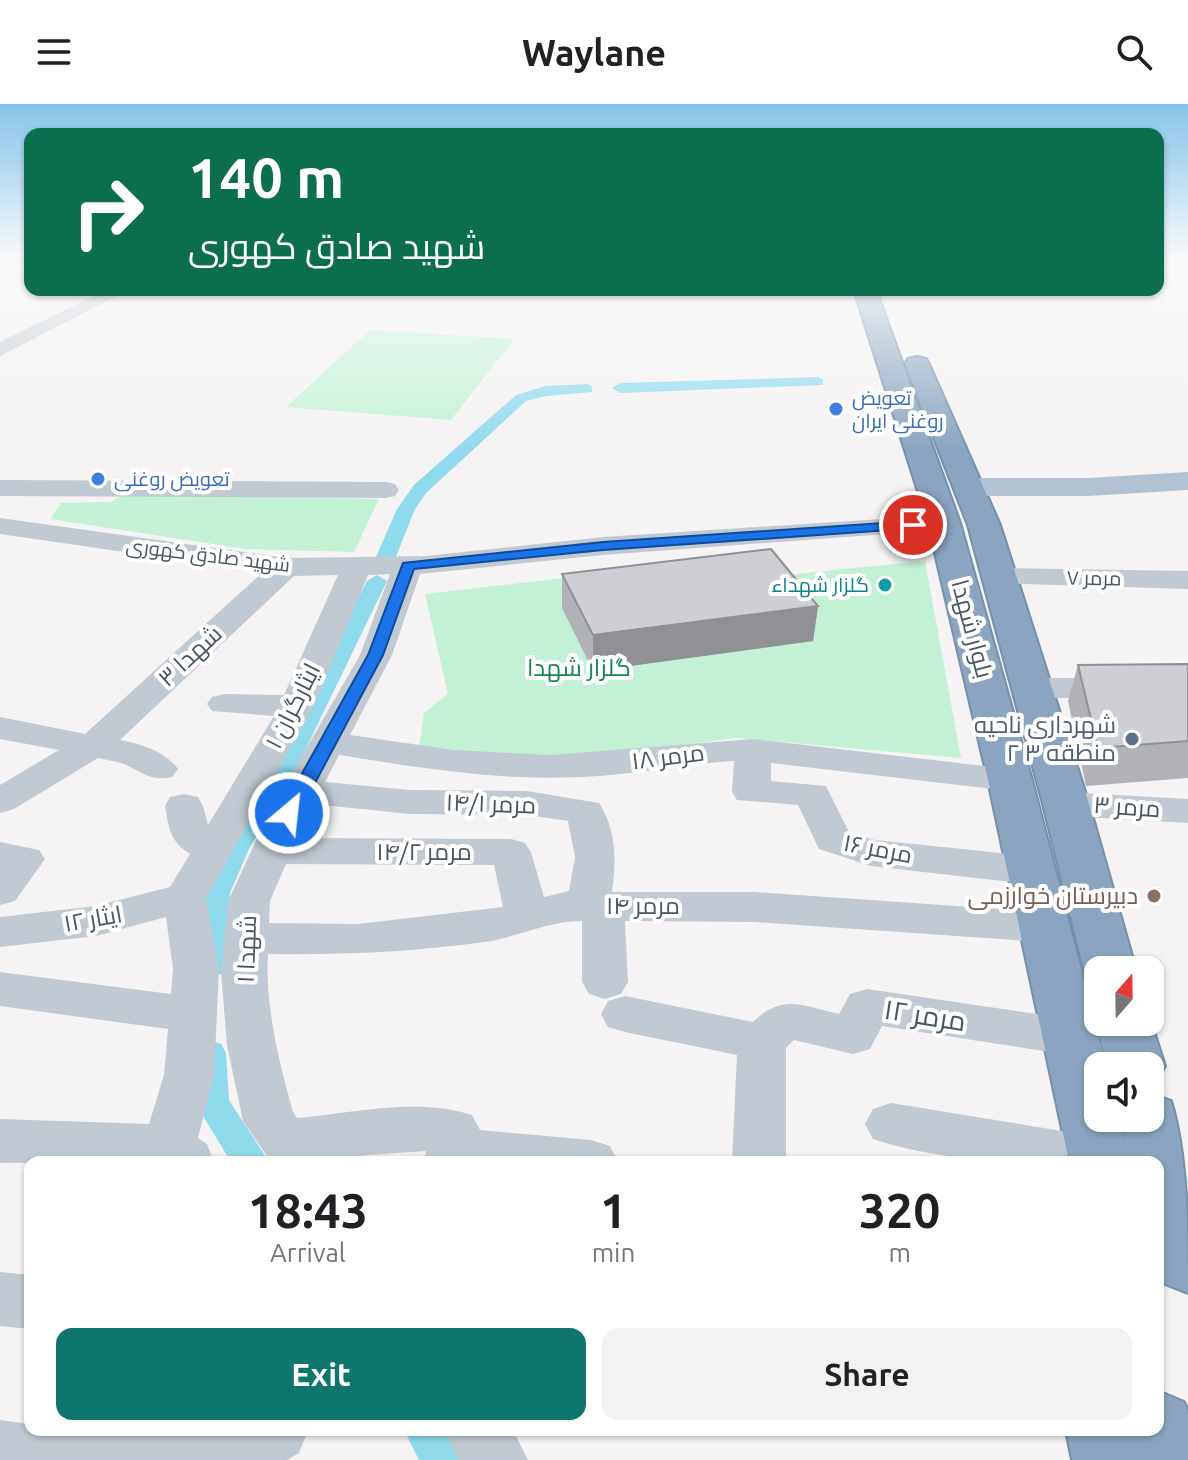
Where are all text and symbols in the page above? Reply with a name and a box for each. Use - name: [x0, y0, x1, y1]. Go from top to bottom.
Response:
- icon: menu: [32, 30, 76, 74]
- icon: search: [1112, 30, 1156, 74]
- text: Waylane: [522, 32, 666, 73]
- text: 140 m: [188, 146, 344, 209]
- icon: right: [56, 160, 160, 264]
- text: شهید صادق کهوری: [188, 225, 485, 266]
- place label: تعویض روغنی ایران: [852, 386, 944, 434]
- marker: تعویض روغنی ایران: [827, 400, 845, 418]
- place label: تعویض روغنی: [114, 467, 230, 492]
- marker: تعویض روغنی: [89, 470, 107, 488]
- pin: [879, 491, 947, 559]
- icon: arrive: [891, 503, 935, 547]
- street label: شهید صادق کهوری: [124, 533, 291, 578]
- street label: مرمر ۷: [1066, 566, 1122, 590]
- place label: گلزار شهداء: [771, 573, 869, 598]
- marker: گلزار شهداء: [876, 576, 894, 594]
- street label: بلوار شهدا: [945, 577, 999, 681]
- street label: شهدا ۳: [152, 620, 228, 692]
- park label: گلزار شهدا: [527, 654, 631, 682]
- street label: ایثارگران ۱: [260, 659, 326, 753]
- place label: شهرداری ناحیه ۲ منطقه ۳: [974, 711, 1116, 766]
- marker: شهرداری ناحیه ۲ منطقه ۳: [1123, 730, 1141, 748]
- street label: مرمر ۱۸: [630, 739, 706, 774]
- position arrow: [247, 771, 331, 855]
- street label: مرمر ۱۴/۱: [445, 788, 537, 819]
- street label: مرمر ۳: [1093, 791, 1161, 822]
- street label: مرمر ۱۶: [841, 829, 915, 868]
- street label: مرمر ۱۴/۲: [376, 838, 472, 865]
- place label: دبیرستان خوارزمی: [967, 882, 1138, 910]
- marker: دبیرستان خوارزمی: [1145, 887, 1163, 905]
- street label: مرمر ۱۴: [606, 892, 680, 919]
- street label: ایثار ۱۲: [62, 900, 124, 937]
- street label: شهدا ۱: [232, 915, 262, 983]
- north arrow: [1084, 956, 1164, 1036]
- map controls: [1084, 956, 1164, 1132]
- street label: مرمر ۱۲: [882, 993, 968, 1037]
- button: sound: [1084, 1052, 1164, 1132]
- text: 18:43: [248, 1183, 368, 1237]
- text: 1: [600, 1183, 627, 1237]
- text: 320: [859, 1183, 940, 1237]
- text: Arrival: [270, 1238, 346, 1267]
- text: min: [592, 1238, 635, 1267]
- text: m: [888, 1238, 911, 1267]
- button: Exit: [56, 1328, 586, 1420]
- button: Share: [602, 1328, 1132, 1420]

